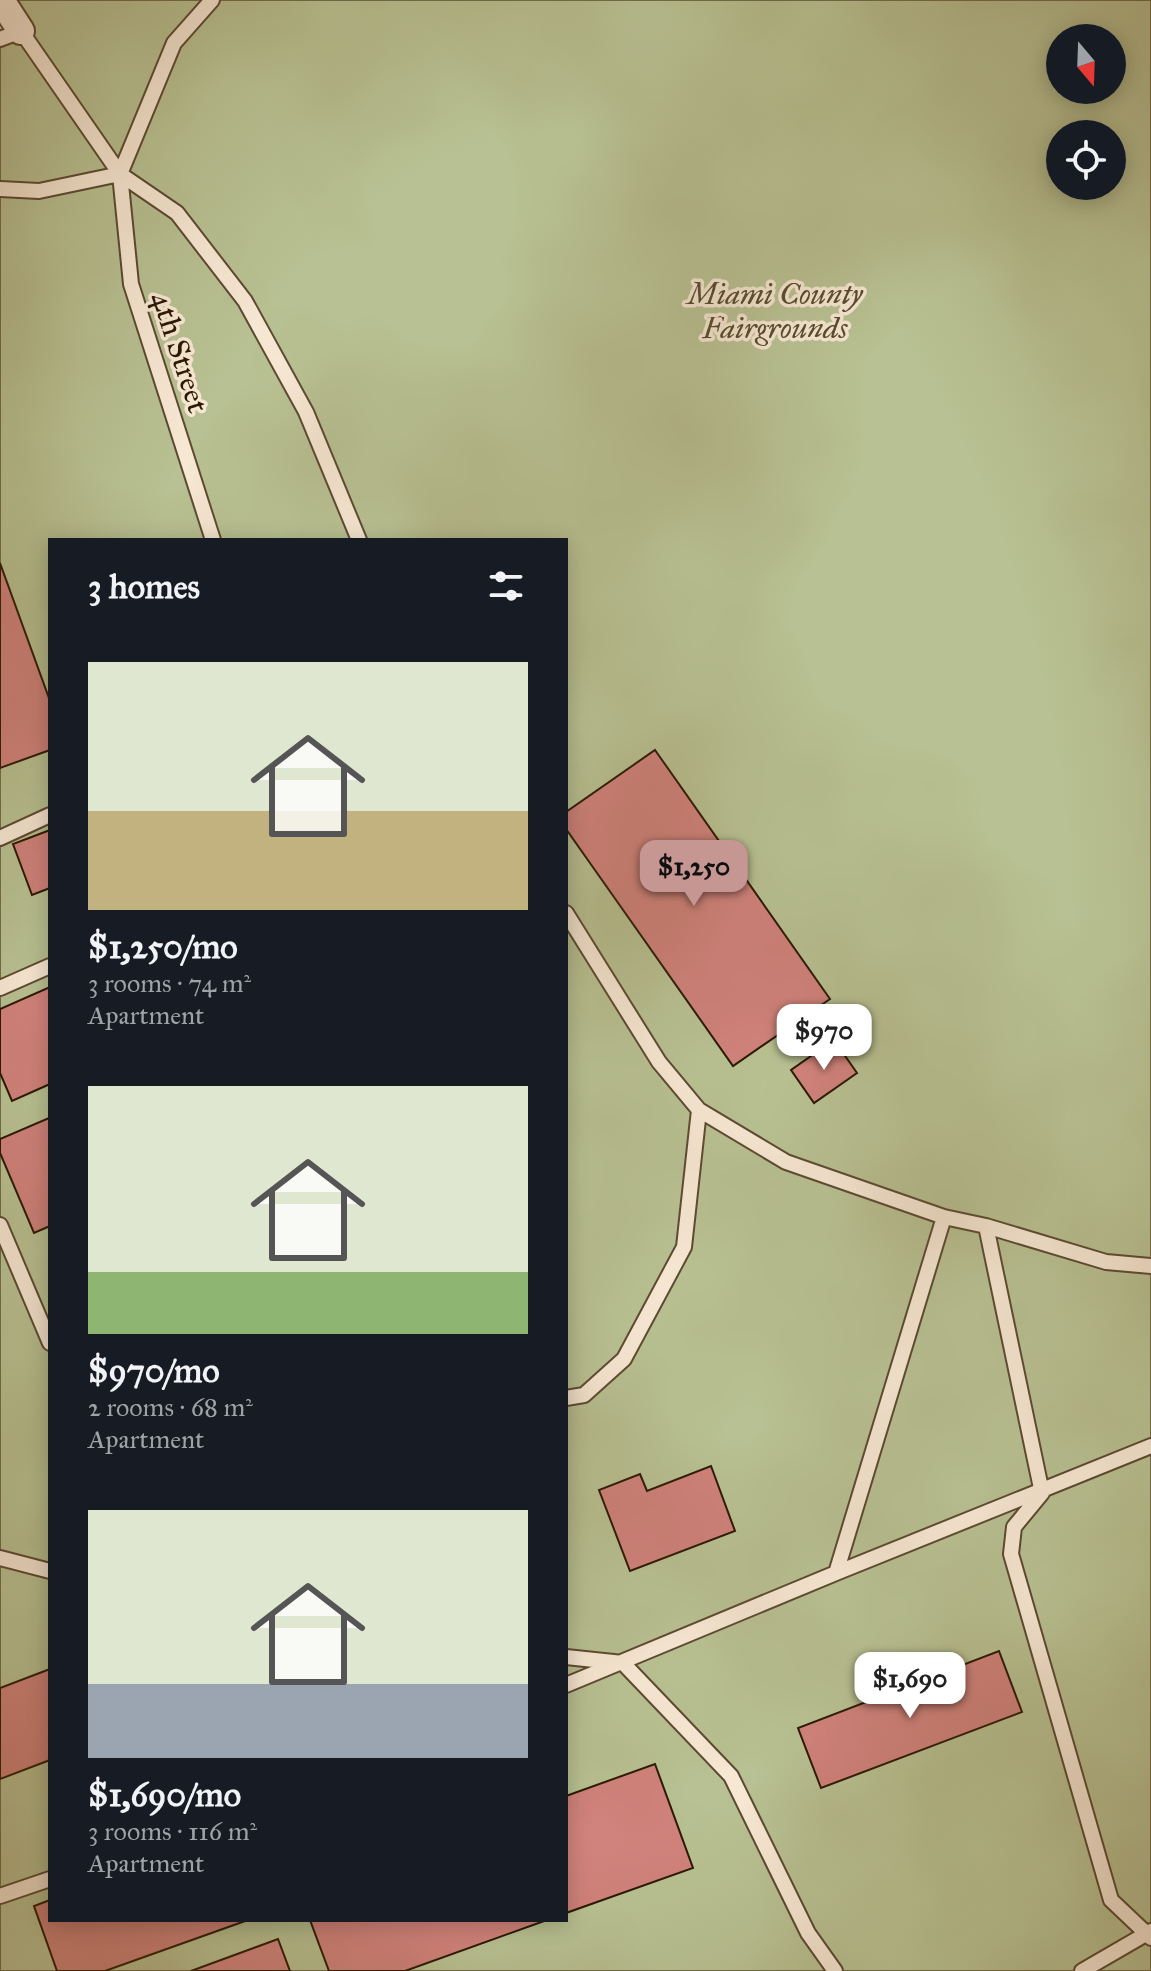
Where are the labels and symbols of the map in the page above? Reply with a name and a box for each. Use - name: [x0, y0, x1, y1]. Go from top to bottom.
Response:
- north arrow: [1046, 24, 1126, 104]
- park label: Miami County Fairgrounds: [685, 276, 864, 346]
- street label: 4th Street: [144, 287, 217, 417]
- pin: $1,250: [629, 840, 759, 908]
- pin: $970: [777, 1004, 871, 1072]
- pin: $1,690: [845, 1652, 975, 1720]

